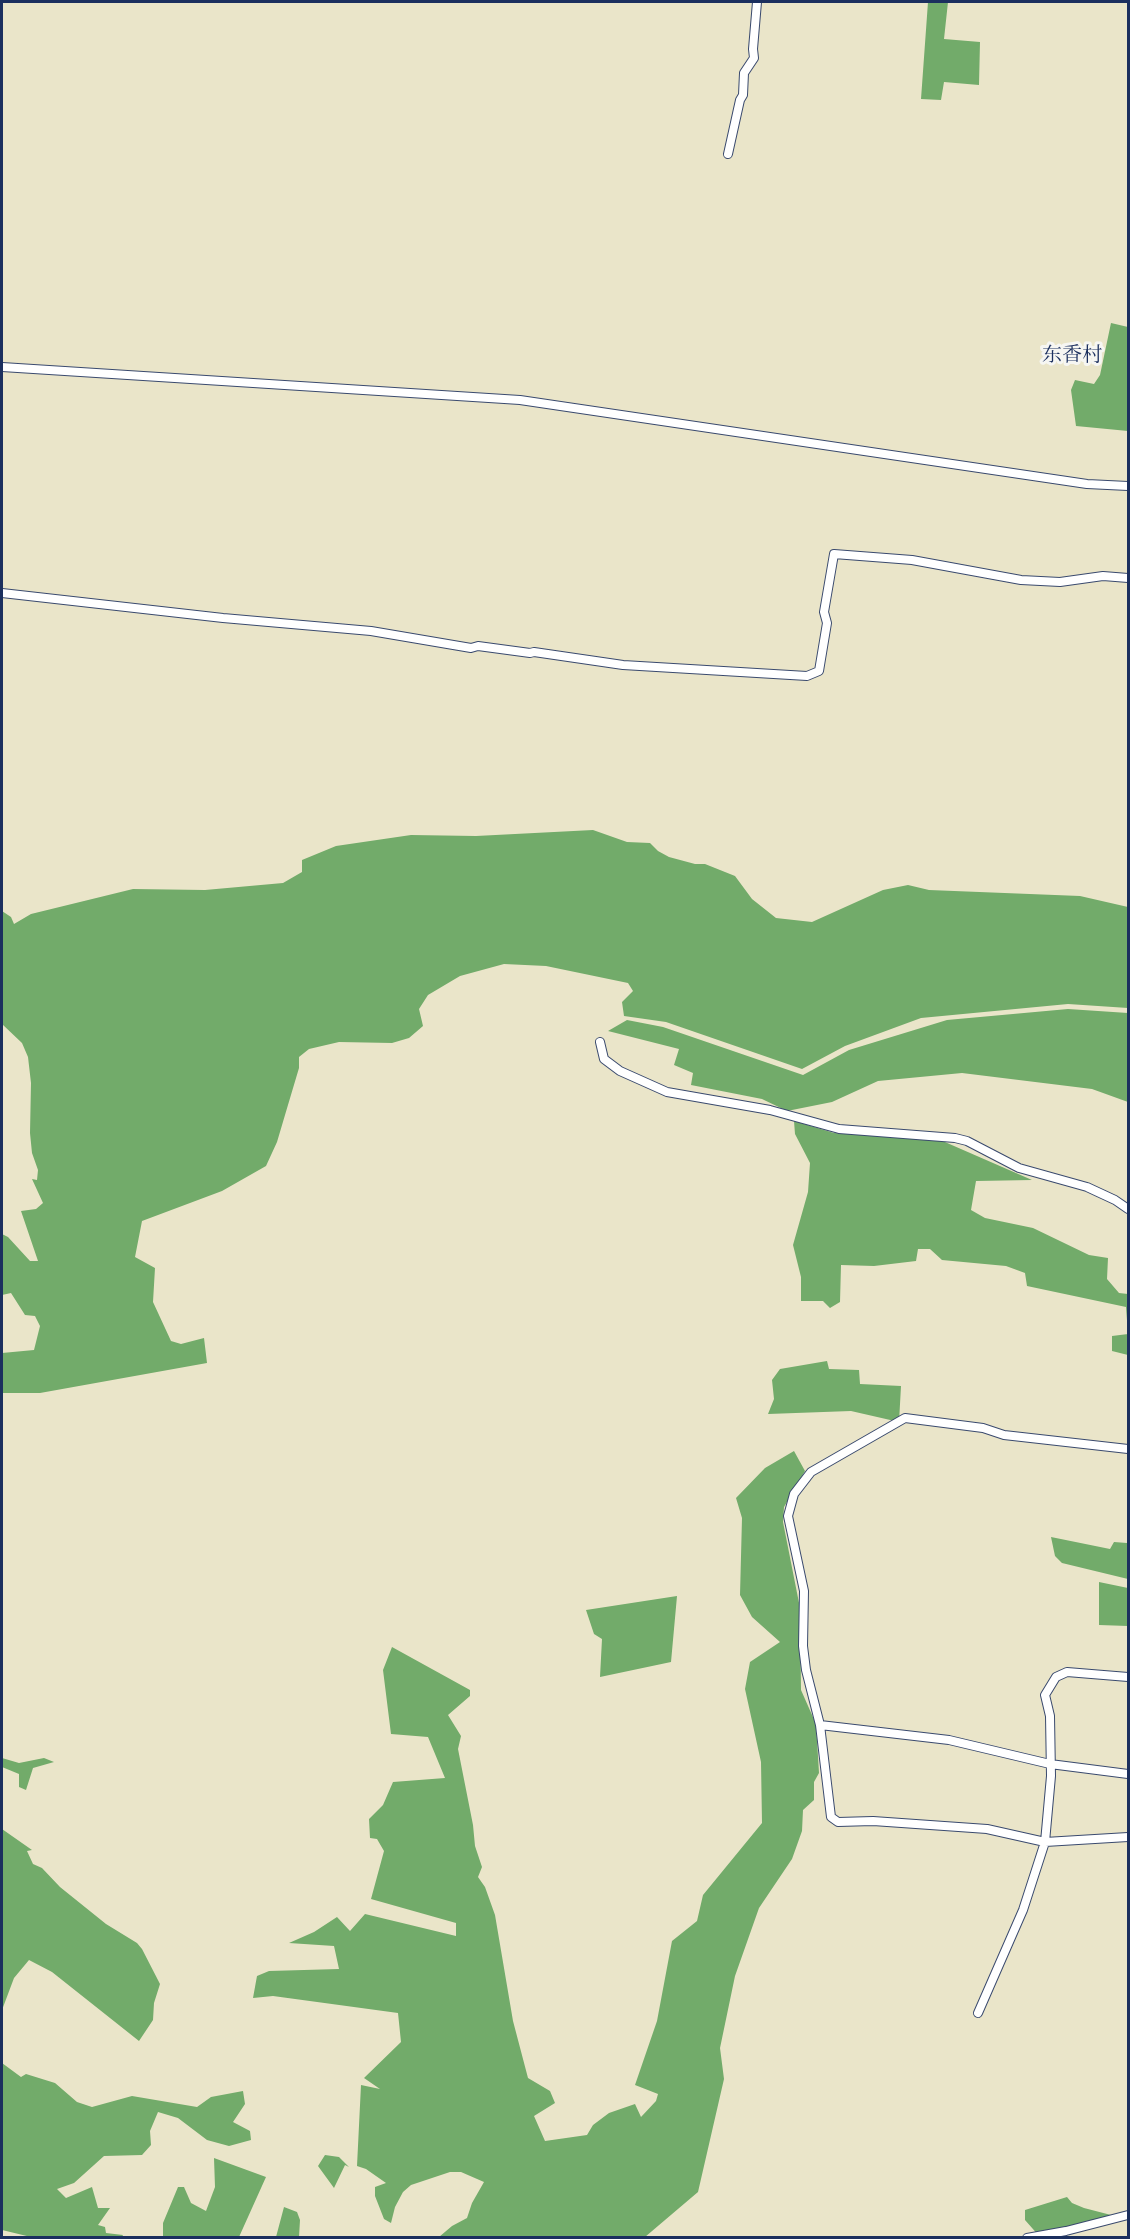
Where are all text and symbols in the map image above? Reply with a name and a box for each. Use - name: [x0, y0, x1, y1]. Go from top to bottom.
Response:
- district label: 东香村: [1042, 344, 1102, 368]

